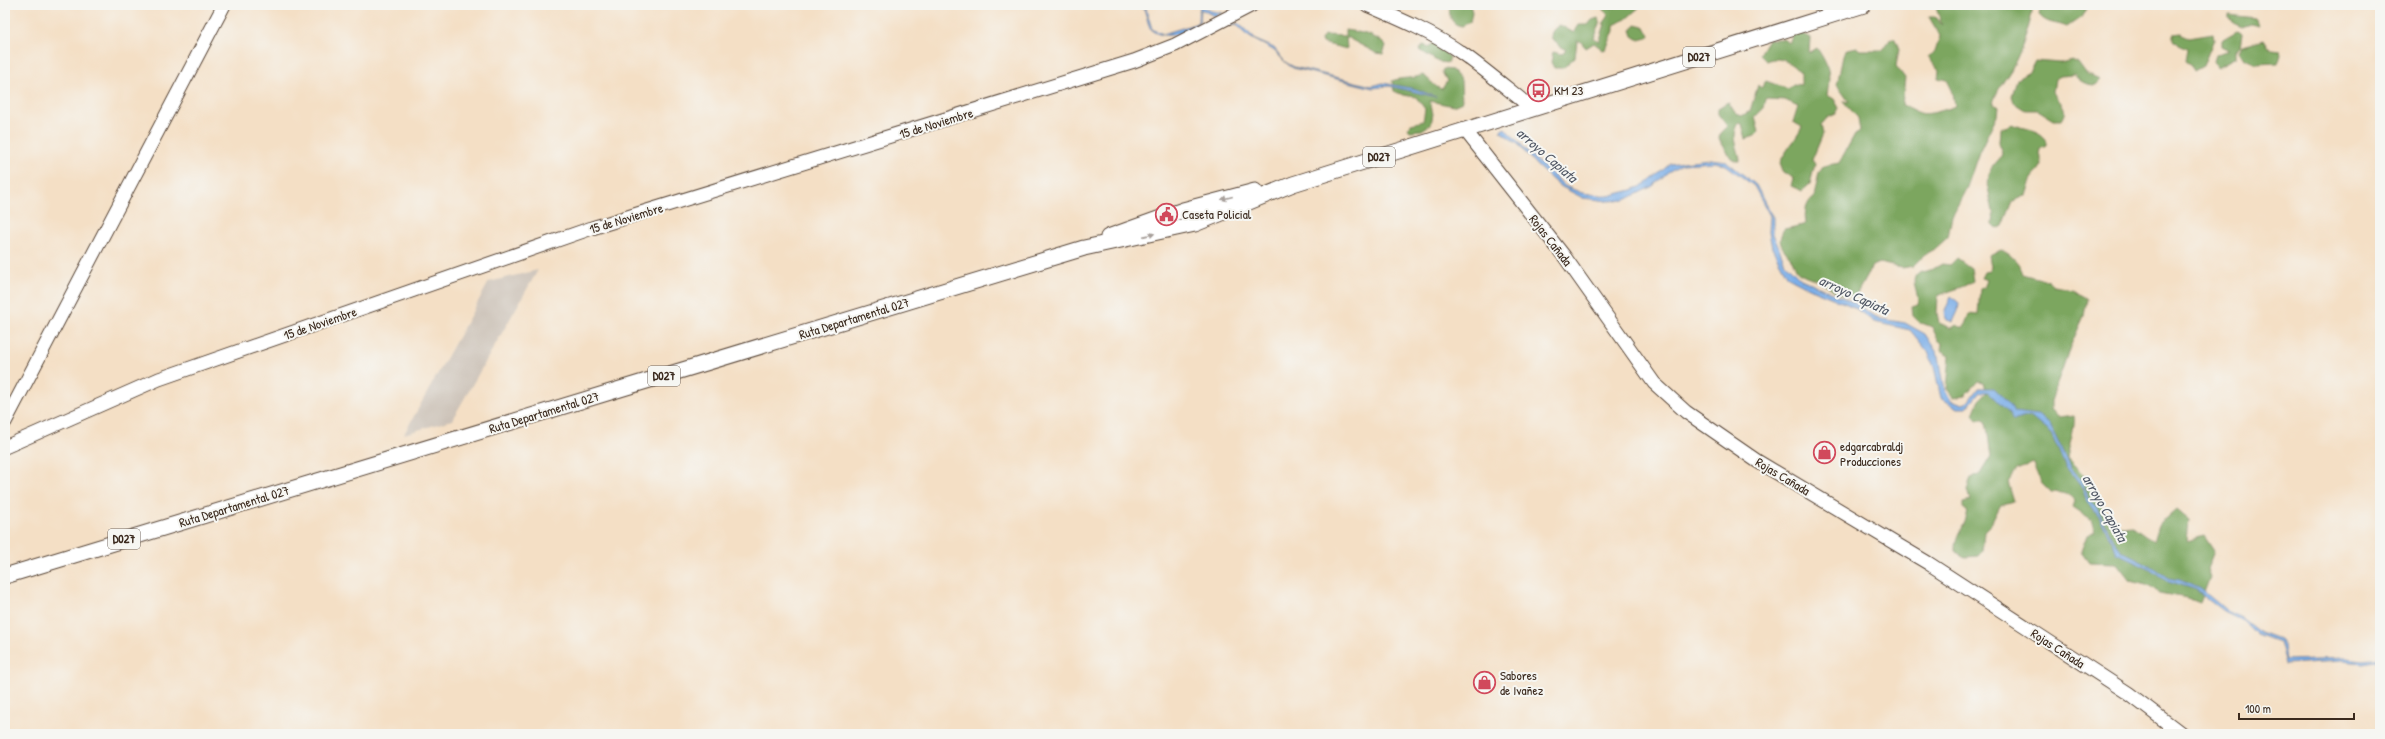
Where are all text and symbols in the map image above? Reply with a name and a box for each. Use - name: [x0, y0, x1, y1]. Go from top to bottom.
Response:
- road number: D027: [1683, 47, 1715, 67]
- bus stop icon: KM 23: [1526, 77, 1552, 103]
- place label: KM 23: [1554, 81, 1584, 99]
- street label: 15 de Noviembre: [897, 103, 975, 143]
- water label: arroyo Capiata: [1512, 123, 1583, 188]
- road number: D027: [1363, 147, 1395, 167]
- one-way arrow: [1221, 195, 1233, 201]
- street label: 15 de Noviembre: [587, 198, 665, 238]
- public building icon: Caseta Policial: [1153, 201, 1179, 227]
- place label: Caseta Policial: [1182, 205, 1252, 223]
- street label: Rojas Cañada: [1525, 211, 1577, 269]
- one-way arrow: [1143, 231, 1155, 237]
- water label: arroyo Capiata: [1816, 270, 1893, 321]
- street label: Ruta Departamental 027: [797, 293, 911, 343]
- street label: 15 de Noviembre: [281, 302, 359, 344]
- road number: D027: [648, 366, 680, 386]
- street label: Ruta Departamental 027: [487, 387, 601, 437]
- place label: edgarcabraldj Producciones: [1840, 437, 1903, 470]
- shop icon: edgarcabraldj Producciones: [1811, 440, 1837, 466]
- street label: Rojas Cañada: [1752, 453, 1814, 499]
- water label: arroyo Capiata: [2078, 471, 2133, 547]
- street label: Ruta Departamental 027: [177, 481, 291, 531]
- road number: D027: [108, 529, 140, 549]
- street label: Rojas Cañada: [2028, 624, 2088, 672]
- place label: Sabores de Ivañez: [1500, 666, 1544, 699]
- shop icon: Sabores de Ivañez: [1471, 669, 1497, 695]
- scale bar: [2239, 695, 2354, 721]
- text: 100 m: [2245, 700, 2271, 717]

